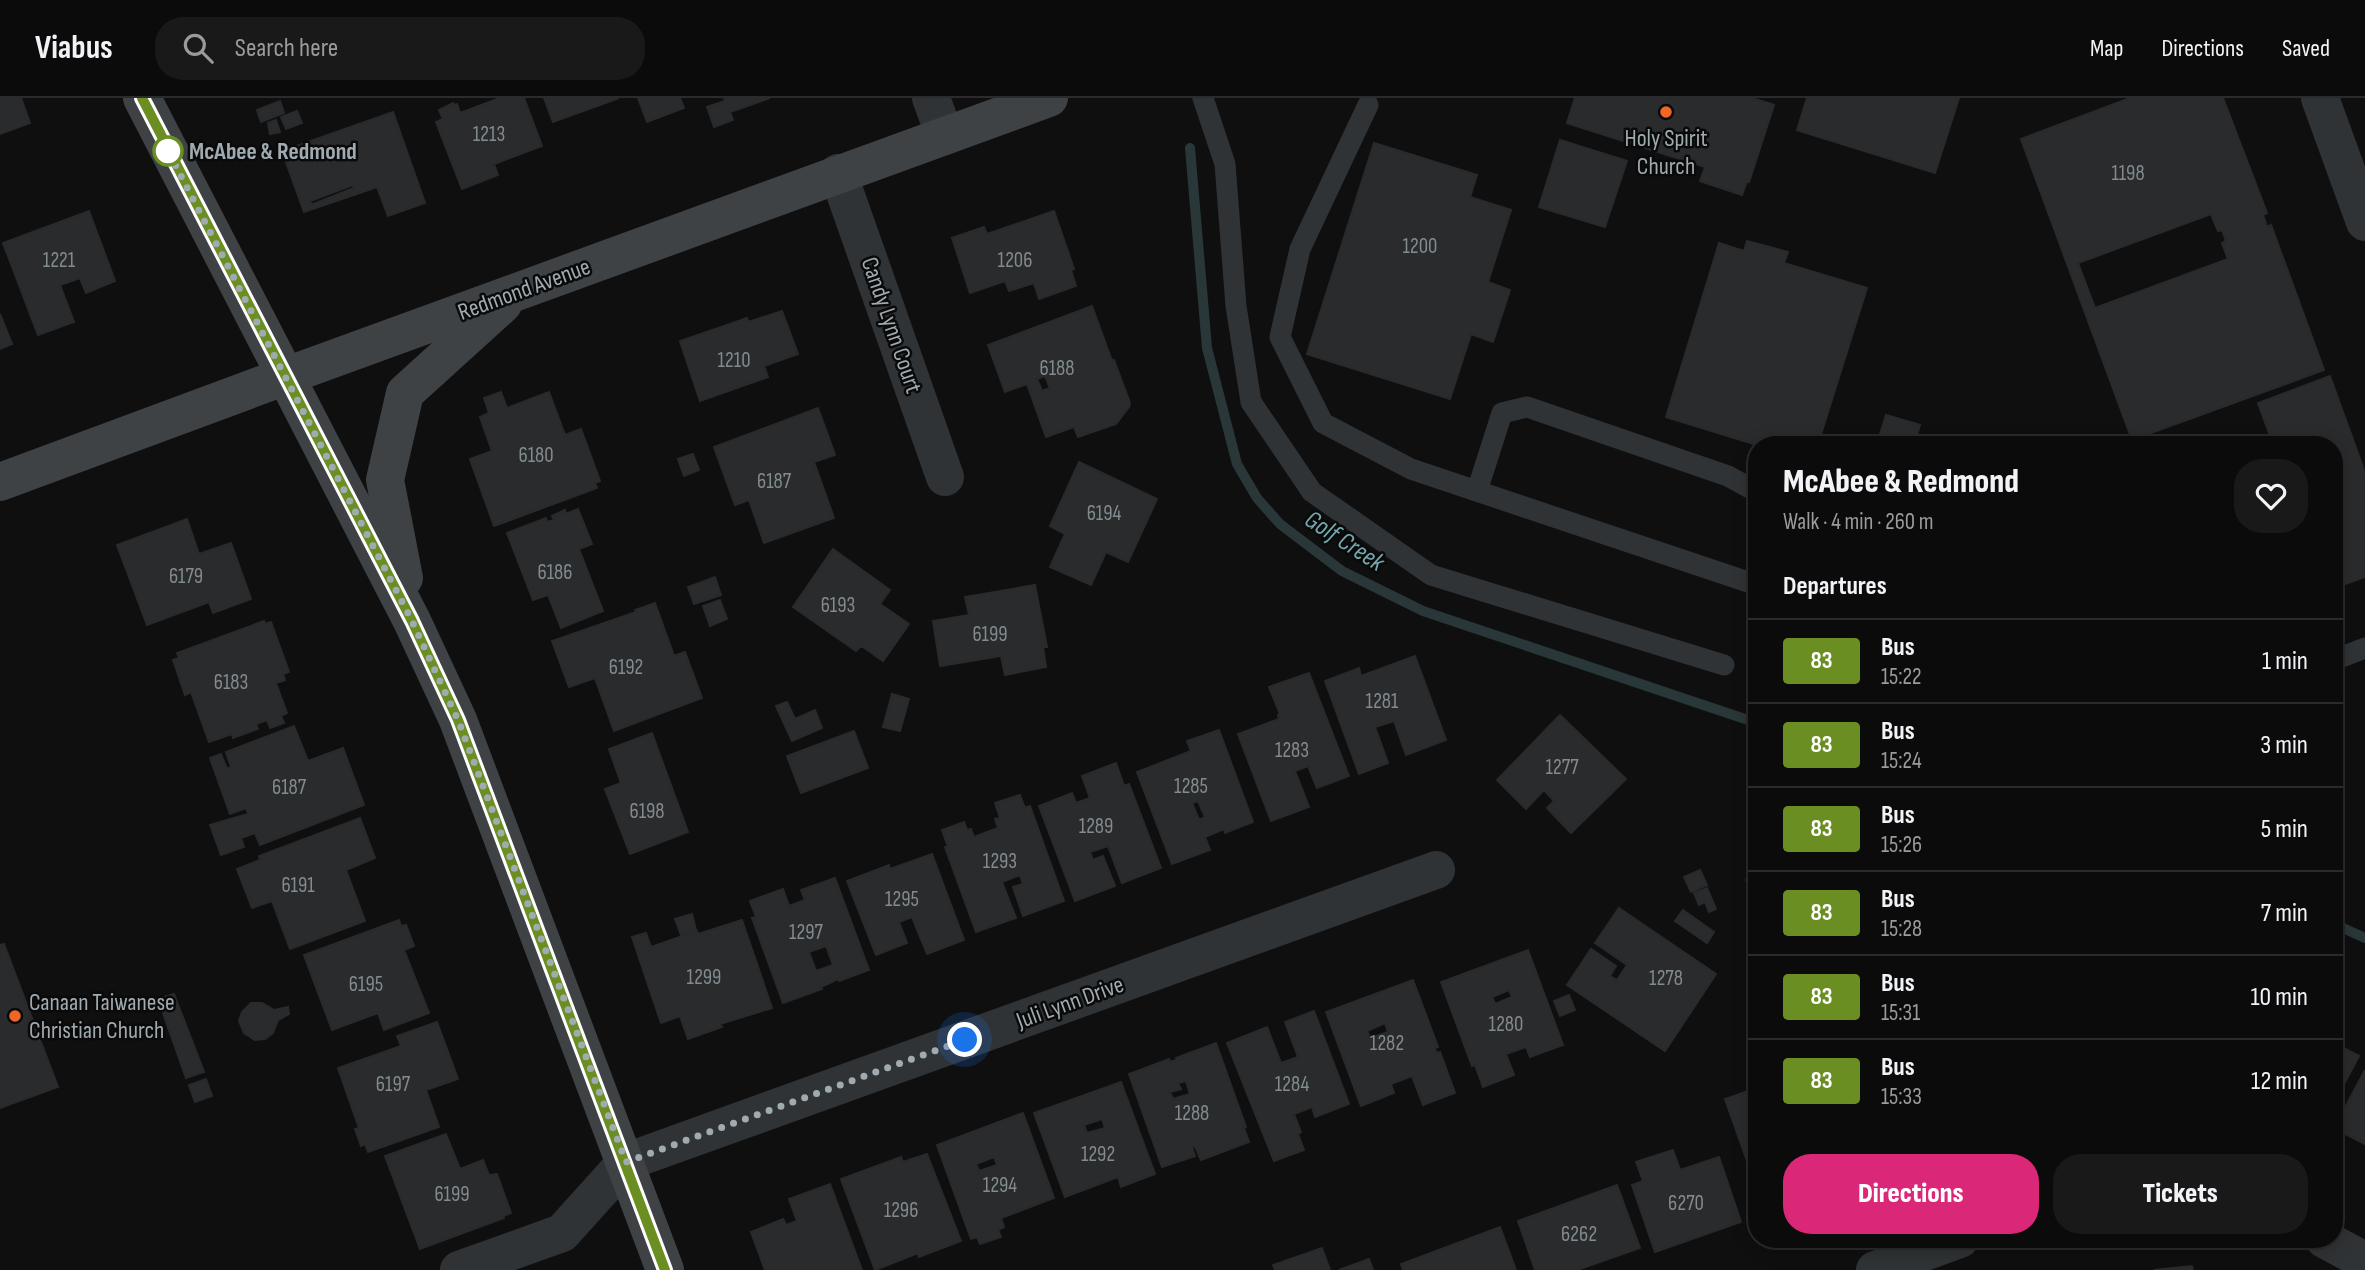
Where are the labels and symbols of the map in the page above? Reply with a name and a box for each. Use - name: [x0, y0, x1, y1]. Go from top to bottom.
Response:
- marker: Holy Spirit Church: [1658, 104, 1674, 120]
- house number: 1213: [473, 122, 505, 147]
- place label: Holy Spirit Church: [1624, 124, 1708, 181]
- marker: McAbee & Redmond: [153, 136, 183, 166]
- place label: McAbee & Redmond: [189, 137, 357, 166]
- house number: 1198: [2111, 161, 2145, 186]
- house number: 1200: [1403, 234, 1437, 259]
- house number: 1221: [43, 248, 76, 273]
- house number: 1206: [998, 248, 1032, 273]
- street label: Redmond Avenue: [454, 252, 594, 327]
- street label: Candy Lynn Court: [855, 253, 928, 397]
- house number: 1210: [717, 348, 751, 373]
- house number: 6188: [1040, 356, 1074, 381]
- house number: 6180: [518, 443, 554, 468]
- house number: 6187: [757, 469, 792, 494]
- house number: 6194: [1087, 501, 1122, 526]
- water label: Golf Creek: [1299, 504, 1391, 579]
- house number: 6186: [538, 560, 572, 585]
- house number: 6179: [169, 564, 203, 589]
- house number: 6193: [821, 593, 855, 618]
- house number: 6199: [972, 622, 1008, 647]
- house number: 6192: [609, 655, 643, 680]
- house number: 6183: [214, 670, 248, 695]
- house number: 1281: [1366, 689, 1399, 714]
- house number: 1283: [1275, 738, 1309, 763]
- house number: 1277: [1545, 755, 1579, 780]
- house number: 1285: [1174, 774, 1208, 799]
- house number: 6187: [272, 775, 307, 800]
- house number: 6198: [629, 799, 665, 824]
- house number: 1289: [1079, 814, 1113, 839]
- house number: 1293: [983, 849, 1017, 874]
- house number: 6191: [281, 873, 315, 898]
- house number: 1295: [885, 887, 919, 912]
- house number: 1297: [789, 920, 824, 945]
- house number: 1299: [687, 965, 721, 990]
- house number: 1278: [1649, 966, 1683, 991]
- street label: Juli Lynn Drive: [1012, 970, 1128, 1036]
- house number: 6195: [349, 972, 383, 997]
- place label: Canaan Taiwanese Christian Church: [29, 988, 175, 1045]
- marker: Canaan Taiwanese Christian Church: [7, 1008, 23, 1024]
- house number: 1280: [1489, 1012, 1523, 1037]
- your location: [947, 1022, 982, 1057]
- house number: 1282: [1370, 1031, 1404, 1056]
- house number: 6197: [376, 1072, 411, 1097]
- house number: 1284: [1275, 1072, 1310, 1097]
- house number: 1288: [1175, 1101, 1209, 1126]
- house number: 1292: [1081, 1142, 1115, 1167]
- house number: 1294: [983, 1173, 1017, 1198]
- house number: 6199: [434, 1182, 470, 1207]
- house number: 6270: [1668, 1191, 1704, 1216]
- house number: 1296: [884, 1198, 918, 1223]
- house number: 6262: [1561, 1222, 1597, 1247]

